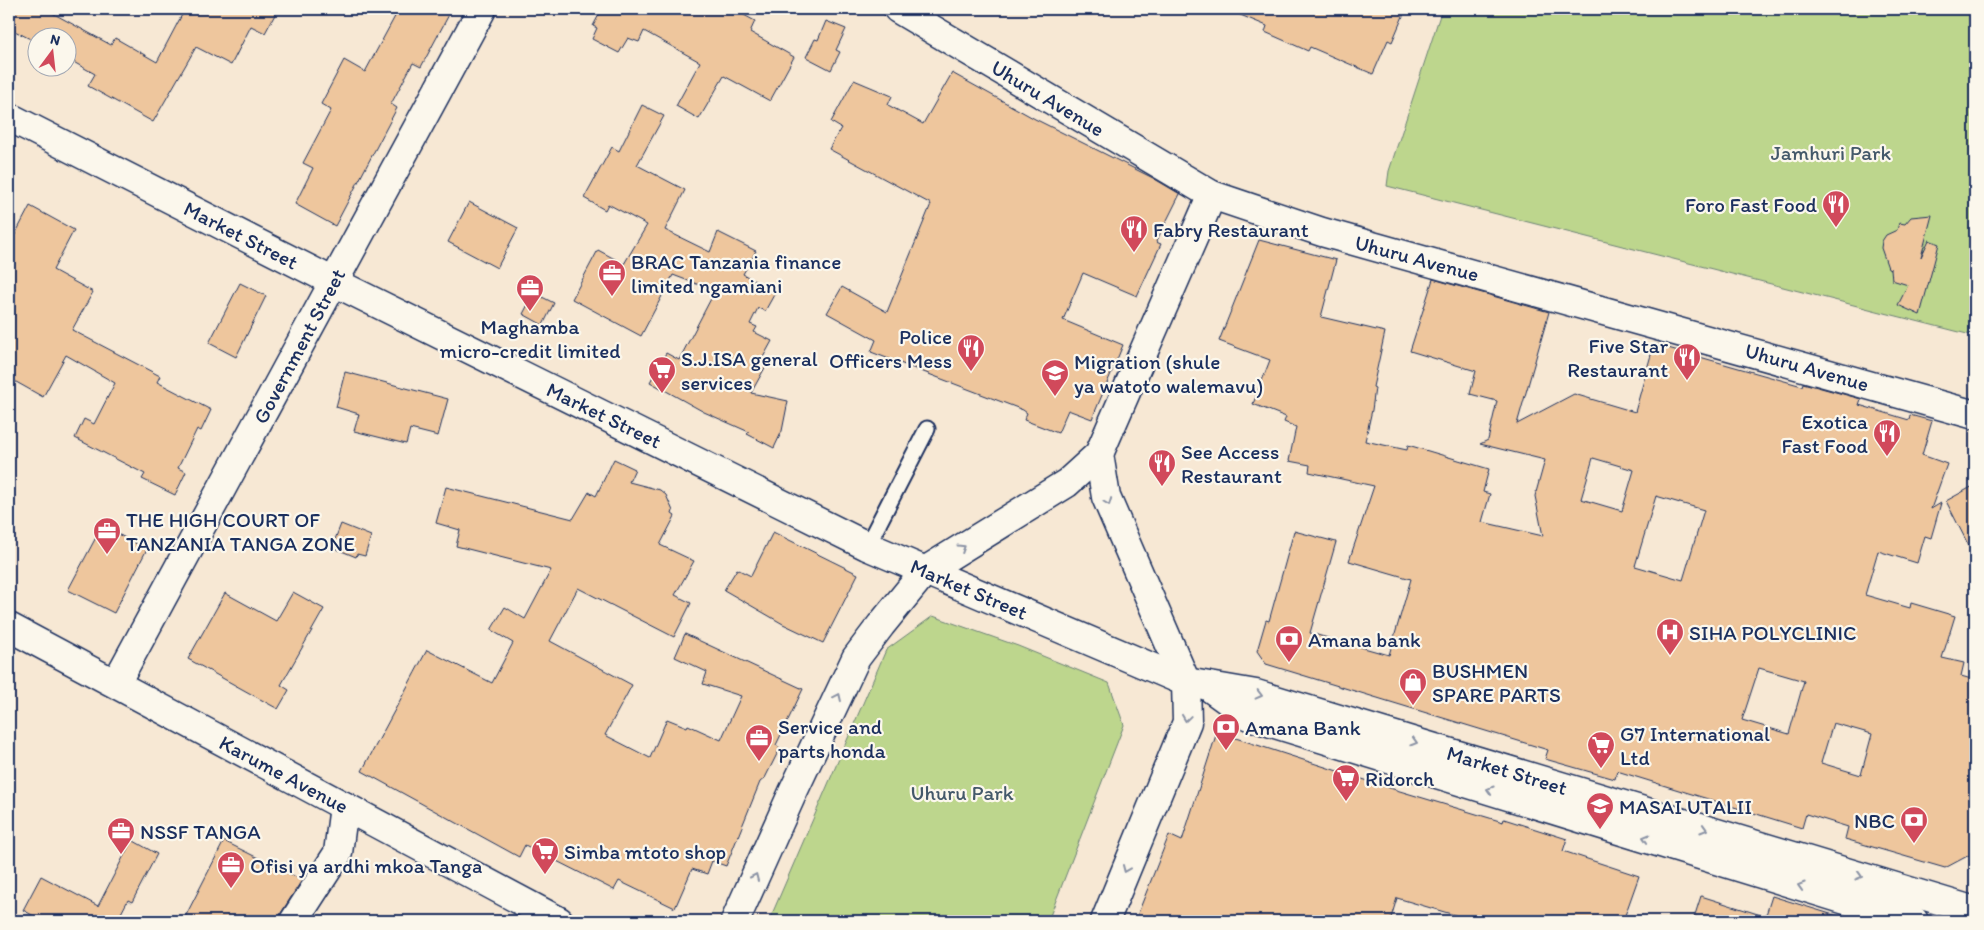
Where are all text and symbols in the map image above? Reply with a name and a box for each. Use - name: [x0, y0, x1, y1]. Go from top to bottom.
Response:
- north arrow: [28, 28, 78, 78]
- text: N: [48, 30, 62, 49]
- street label: Uhuru Avenue: [987, 54, 1109, 142]
- park label: Jamhuri Park: [1771, 140, 1891, 165]
- restaurant icon: Foro Fast Food: [1821, 189, 1851, 228]
- place label: Foro Fast Food: [1685, 192, 1817, 217]
- street label: Market Street: [180, 196, 302, 274]
- restaurant icon: Fabry Restaurant: [1119, 214, 1149, 253]
- place label: Fabry Restaurant: [1153, 217, 1309, 242]
- street label: Uhuru Avenue: [1352, 229, 1482, 287]
- place label: BRAC Tanzania finance limited ngamiani: [631, 249, 841, 298]
- office icon: BRAC Tanzania finance limited ngamiani: [597, 258, 627, 297]
- street label: Government Street: [248, 264, 350, 428]
- office icon: Maghamba micro-credit limited: [515, 273, 545, 312]
- place label: Maghamba micro-credit limited: [440, 314, 620, 363]
- place label: Police Officers Mess: [829, 324, 952, 373]
- restaurant icon: Police Officers Mess: [956, 333, 986, 372]
- place label: Five Star Restaurant: [1567, 333, 1669, 382]
- street label: Uhuru Avenue: [1742, 337, 1872, 397]
- restaurant icon: Five Star Restaurant: [1672, 342, 1702, 381]
- place label: S.J.ISA general services: [681, 346, 818, 395]
- place label: Migration (shule ya watoto walemavu): [1074, 349, 1263, 398]
- supermarket icon: S.J.ISA general services: [647, 355, 677, 394]
- school or university icon: Migration (shule ya watoto walemavu): [1040, 358, 1070, 397]
- street label: Market Street: [542, 376, 666, 454]
- place label: Exotica Fast Food: [1781, 409, 1869, 458]
- restaurant icon: Exotica Fast Food: [1872, 418, 1902, 457]
- place label: See Access Restaurant: [1181, 439, 1282, 488]
- restaurant icon: See Access Restaurant: [1147, 448, 1177, 487]
- one-way arrow: [1102, 497, 1112, 506]
- place label: THE HIGH COURT OF TANZANIA TANGA ZONE: [126, 507, 355, 556]
- office icon: THE HIGH COURT OF TANZANIA TANGA ZONE: [92, 516, 122, 555]
- one-way arrow: [956, 545, 965, 555]
- street label: Market Street: [907, 553, 1031, 625]
- hospital icon: SIHA POLYCLINIC: [1655, 617, 1685, 656]
- place label: SIHA POLYCLINIC: [1689, 620, 1856, 645]
- bank icon: Amana bank: [1274, 624, 1304, 663]
- place label: Amana bank: [1308, 627, 1421, 652]
- place label: BUSHMEN SPARE PARTS: [1432, 658, 1561, 707]
- shop icon: BUSHMEN SPARE PARTS: [1398, 667, 1428, 706]
- one-way arrow: [1254, 689, 1263, 700]
- one-way arrow: [831, 694, 841, 703]
- bank icon: Amana Bank: [1211, 712, 1241, 751]
- place label: Service and parts honda: [778, 714, 886, 763]
- one-way arrow: [1181, 715, 1192, 723]
- place label: Amana Bank: [1245, 715, 1361, 740]
- place label: G7 International Ltd: [1620, 721, 1770, 770]
- office icon: Service and parts honda: [744, 723, 774, 762]
- street label: Karume Avenue: [215, 729, 353, 819]
- supermarket icon: G7 International Ltd: [1586, 730, 1616, 769]
- one-way arrow: [1410, 736, 1418, 746]
- street label: Market Street: [1444, 740, 1570, 800]
- supermarket icon: Ridorch: [1331, 763, 1361, 802]
- place label: Ridorch: [1365, 766, 1435, 791]
- park label: Uhuru Park: [910, 780, 1014, 805]
- one-way arrow: [1487, 786, 1495, 796]
- school or university icon: MASAI UTALII: [1585, 791, 1615, 830]
- place label: MASAI UTALII: [1619, 794, 1752, 819]
- bank icon: NBC: [1899, 805, 1929, 844]
- place label: NBC: [1854, 808, 1895, 833]
- office icon: NSSF TANGA: [106, 816, 136, 855]
- place label: NSSF TANGA: [140, 819, 261, 844]
- one-way arrow: [1699, 824, 1707, 834]
- one-way arrow: [1642, 834, 1650, 844]
- supermarket icon: Simba mtoto shop: [530, 836, 560, 875]
- place label: Simba mtoto shop: [564, 839, 726, 864]
- office icon: Ofisi ya ardhi mkoa Tanga: [216, 850, 246, 889]
- place label: Ofisi ya ardhi mkoa Tanga: [250, 853, 482, 878]
- one-way arrow: [1122, 864, 1133, 873]
- one-way arrow: [1855, 871, 1863, 881]
- one-way arrow: [748, 873, 759, 882]
- one-way arrow: [1797, 882, 1806, 892]

